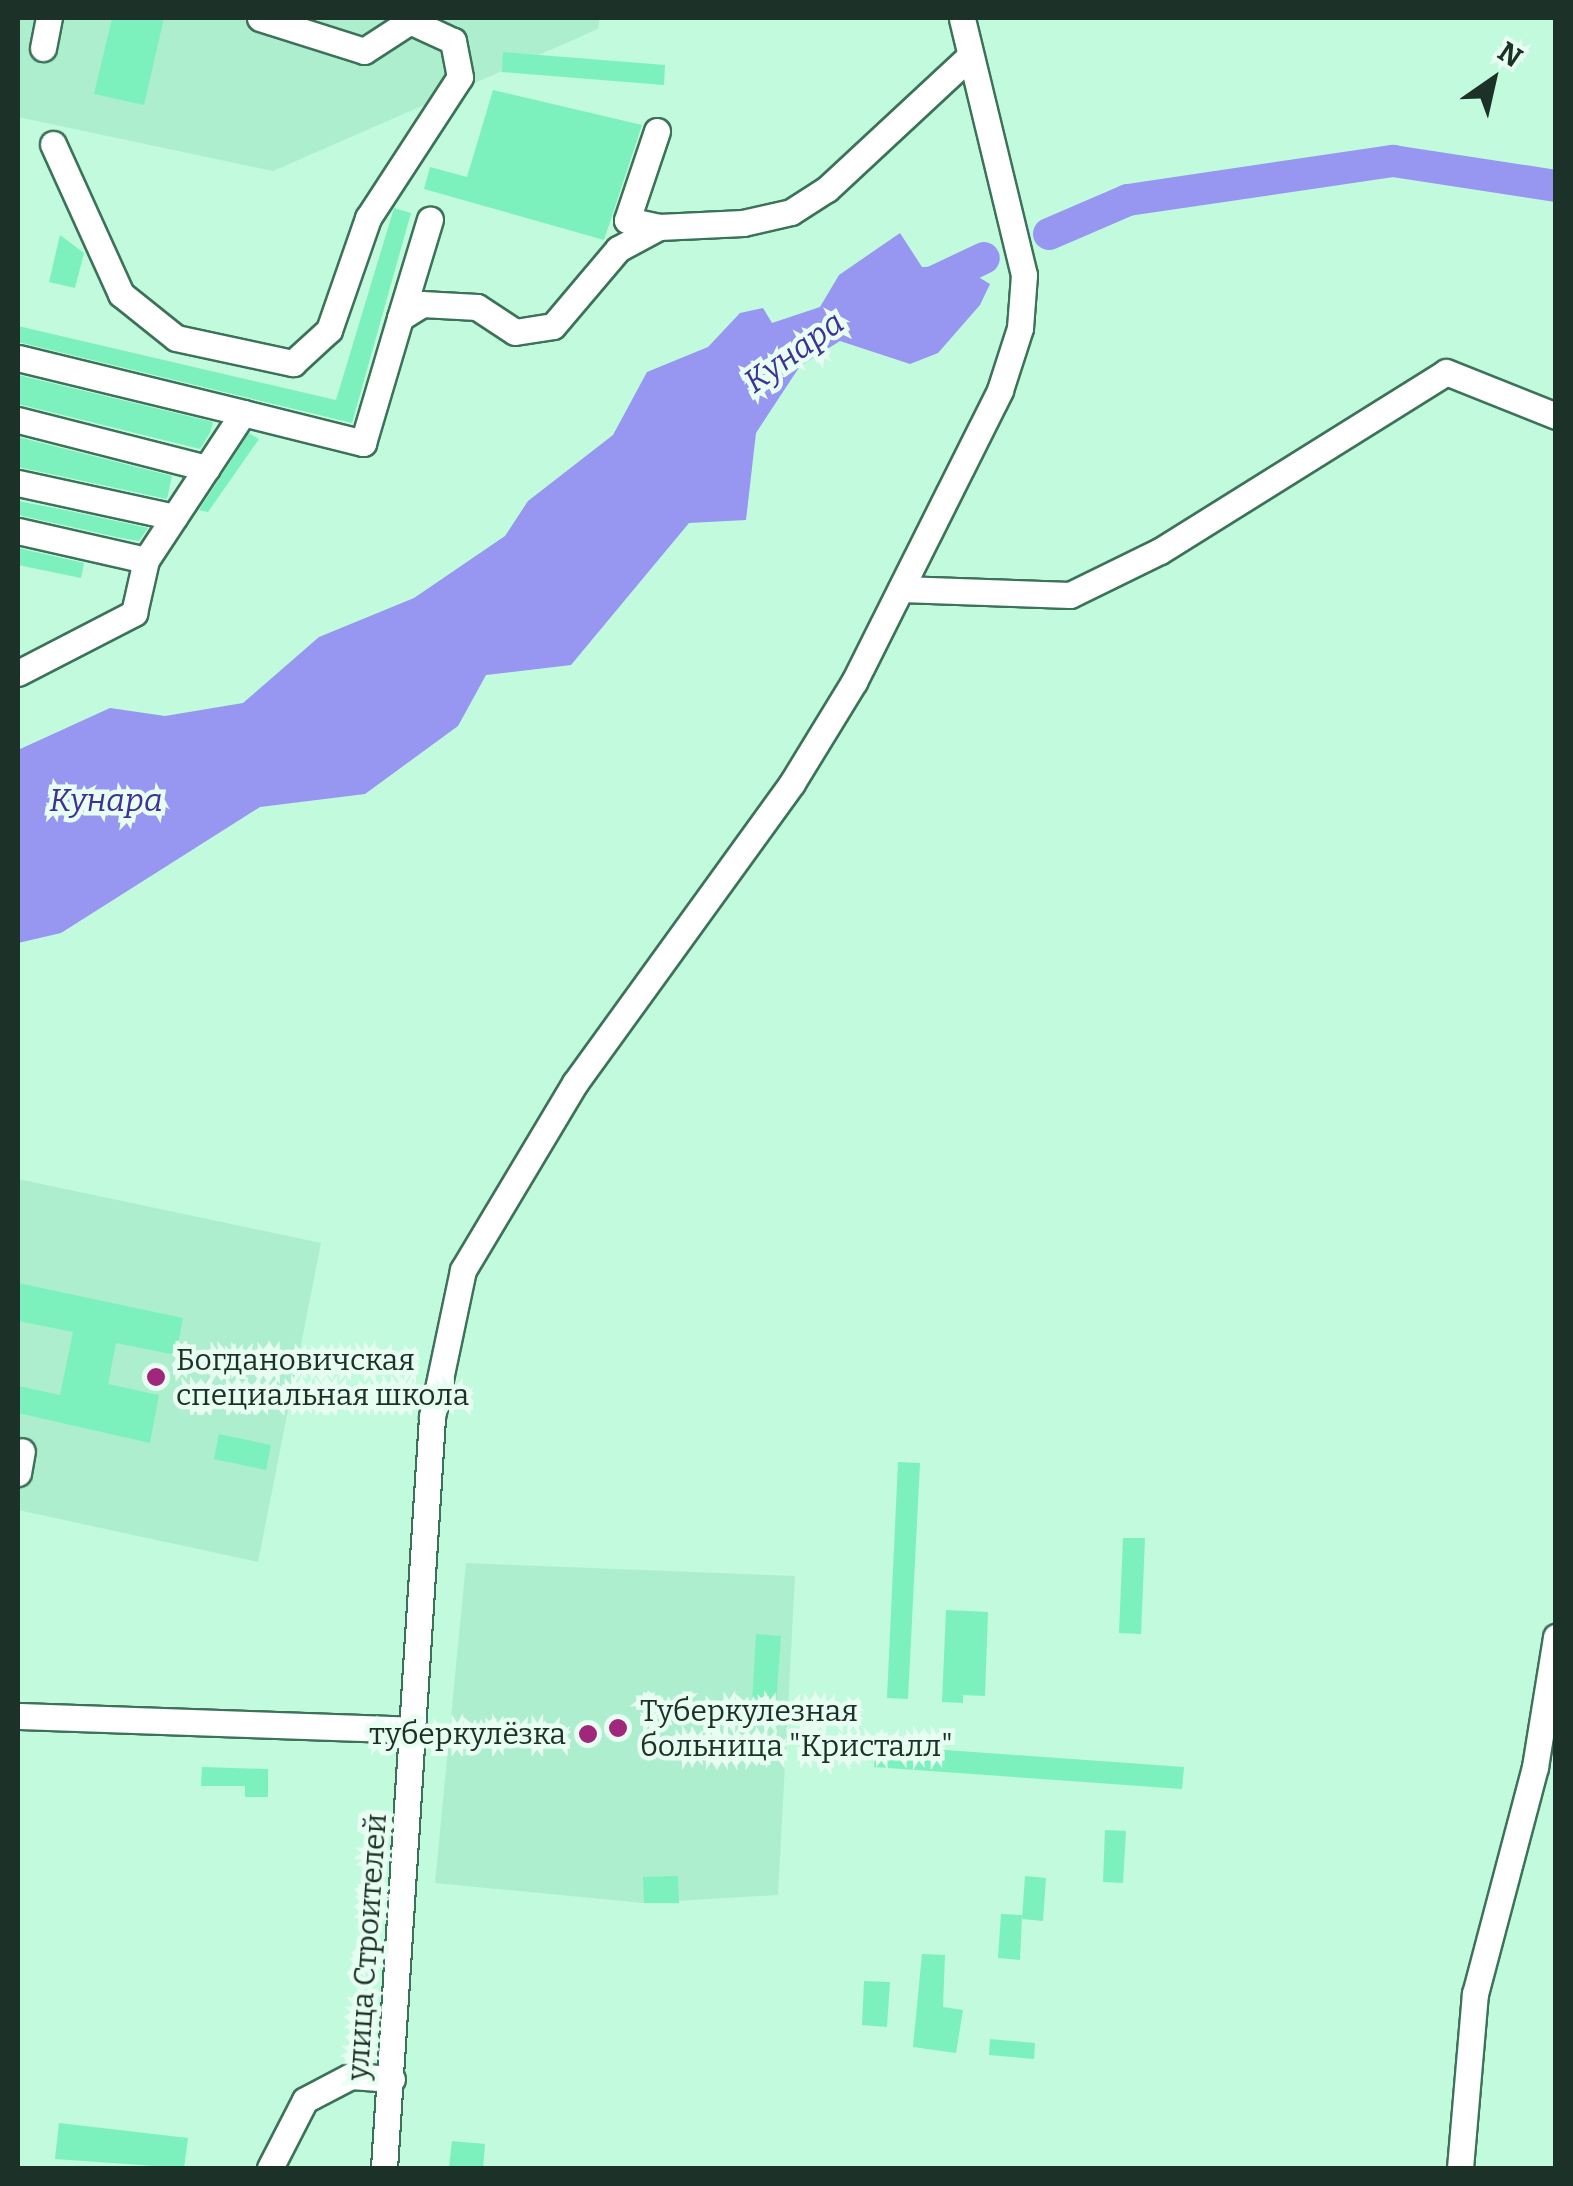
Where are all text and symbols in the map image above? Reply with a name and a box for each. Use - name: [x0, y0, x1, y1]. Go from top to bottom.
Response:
- north arrow: [1443, 30, 1543, 130]
- text: N: [1492, 35, 1528, 74]
- water label: Кунара: [737, 303, 851, 401]
- water label: Кунара: [49, 781, 163, 819]
- place label: Богдановичская специальная школа: [176, 1342, 469, 1412]
- marker: Богдановичская специальная школа: [145, 1366, 167, 1388]
- place label: Туберкулезная больница "Кристалл": [640, 1693, 953, 1764]
- marker: Туберкулезная больница "Кристалл": [605, 1715, 631, 1741]
- place label: туберкулёзка: [369, 1716, 566, 1752]
- marker: туберкулёзка: [575, 1721, 601, 1747]
- street label: улица Строителей: [340, 1812, 394, 2082]

